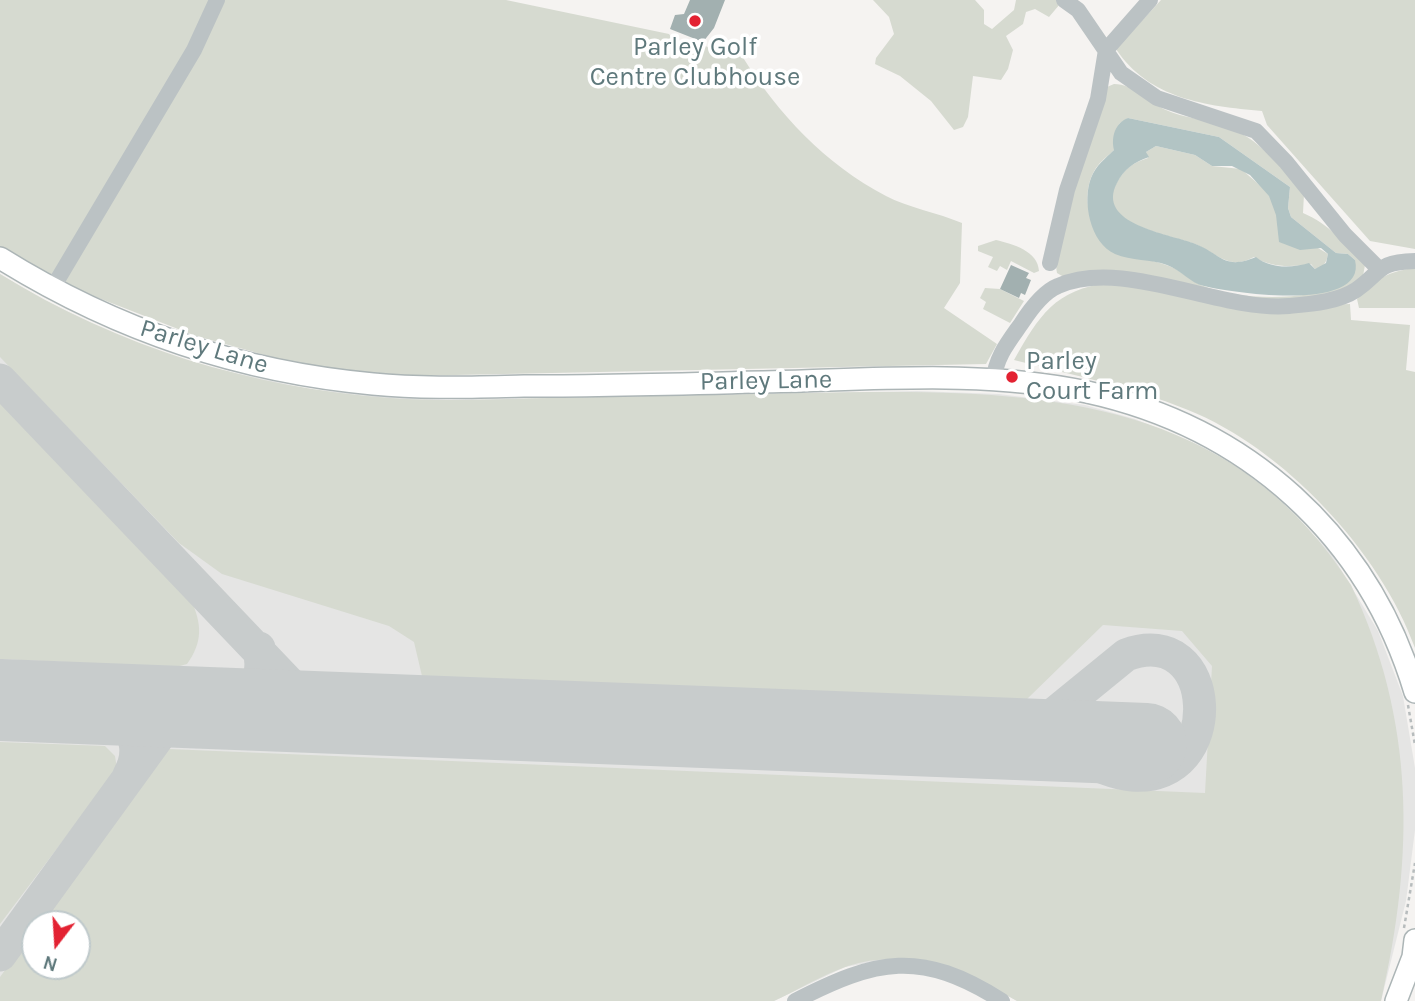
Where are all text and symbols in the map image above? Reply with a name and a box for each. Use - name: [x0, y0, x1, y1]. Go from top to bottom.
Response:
- marker: Parley Golf Centre Clubhouse: [687, 13, 703, 29]
- place label: Parley Golf Centre Clubhouse: [590, 32, 800, 94]
- street label: Parley Lane: [136, 313, 272, 381]
- place label: Parley Court Farm: [1026, 346, 1158, 408]
- street label: Parley Lane: [699, 364, 833, 398]
- marker: Parley Court Farm: [1004, 369, 1020, 385]
- north arrow: [21, 910, 91, 980]
- text: N: [41, 951, 60, 976]

